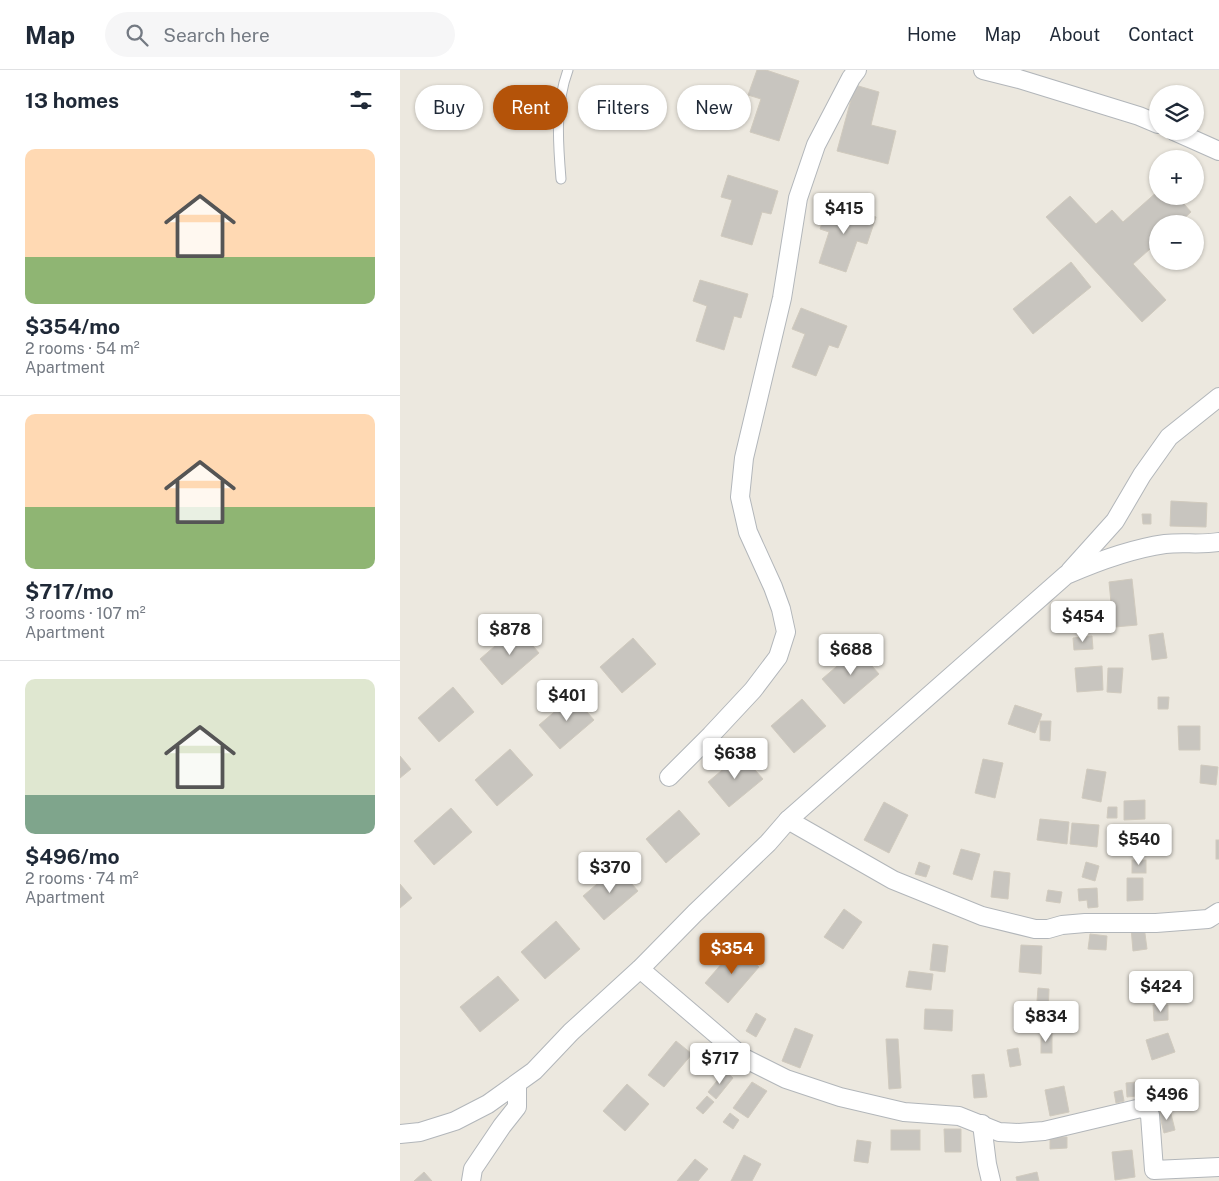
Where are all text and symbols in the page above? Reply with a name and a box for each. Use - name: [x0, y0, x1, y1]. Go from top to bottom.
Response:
- search box: [105, 12, 455, 57]
- text: Map: [25, 21, 75, 49]
- icon: search: [123, 21, 151, 49]
- text: Search here: [163, 24, 270, 46]
- text: Home: [907, 24, 957, 45]
- text: Map: [985, 24, 1021, 45]
- text: About: [1049, 24, 1100, 45]
- text: Contact: [1128, 24, 1194, 45]
- chip: Buy: [415, 85, 483, 130]
- chip: Rent: [493, 85, 568, 130]
- chip: Filters: [578, 85, 667, 130]
- chip: New: [677, 85, 751, 130]
- map controls: [1149, 85, 1204, 270]
- button: layers: [1149, 85, 1204, 140]
- icon: filters: [347, 86, 375, 114]
- text: 13 homes: [25, 88, 119, 113]
- button: +: [1149, 150, 1204, 205]
- icon: home: [155, 181, 245, 271]
- pin: $415: [814, 192, 874, 235]
- text: $415: [824, 199, 864, 218]
- button: −: [1149, 215, 1204, 270]
- text: $354/mo: [25, 314, 120, 339]
- text: 2 rooms · 54 m²: [25, 339, 140, 358]
- text: Apartment: [25, 358, 105, 377]
- icon: home: [155, 447, 245, 537]
- text: $717/mo: [25, 579, 114, 604]
- pin: $454: [1053, 600, 1113, 643]
- text: 3 rooms · 107 m²: [25, 604, 146, 623]
- text: $454: [1062, 607, 1104, 626]
- pin: $878: [480, 614, 540, 656]
- text: $878: [489, 620, 531, 639]
- text: Apartment: [25, 623, 105, 642]
- pin: $688: [821, 634, 881, 676]
- text: $688: [830, 640, 872, 659]
- pin: $401: [537, 680, 597, 722]
- text: $401: [548, 686, 586, 705]
- icon: home: [155, 712, 245, 802]
- pin: $638: [705, 738, 765, 780]
- text: $638: [714, 744, 756, 763]
- pin: $540: [1109, 824, 1169, 866]
- text: $540: [1118, 830, 1160, 849]
- text: $496/mo: [25, 844, 120, 869]
- pin: $370: [580, 852, 640, 894]
- text: $370: [589, 858, 631, 877]
- text: 2 rooms · 74 m²: [25, 869, 139, 888]
- text: Apartment: [25, 888, 105, 907]
- pin: $354: [702, 932, 762, 975]
- text: $354: [711, 939, 753, 958]
- pin: $424: [1131, 970, 1191, 1013]
- text: $424: [1140, 977, 1182, 996]
- pin: $834: [1016, 1000, 1076, 1043]
- text: $834: [1025, 1007, 1067, 1026]
- pin: $717: [690, 1042, 750, 1085]
- text: $717: [701, 1049, 739, 1068]
- pin: $496: [1137, 1078, 1197, 1121]
- text: $496: [1146, 1085, 1188, 1104]

